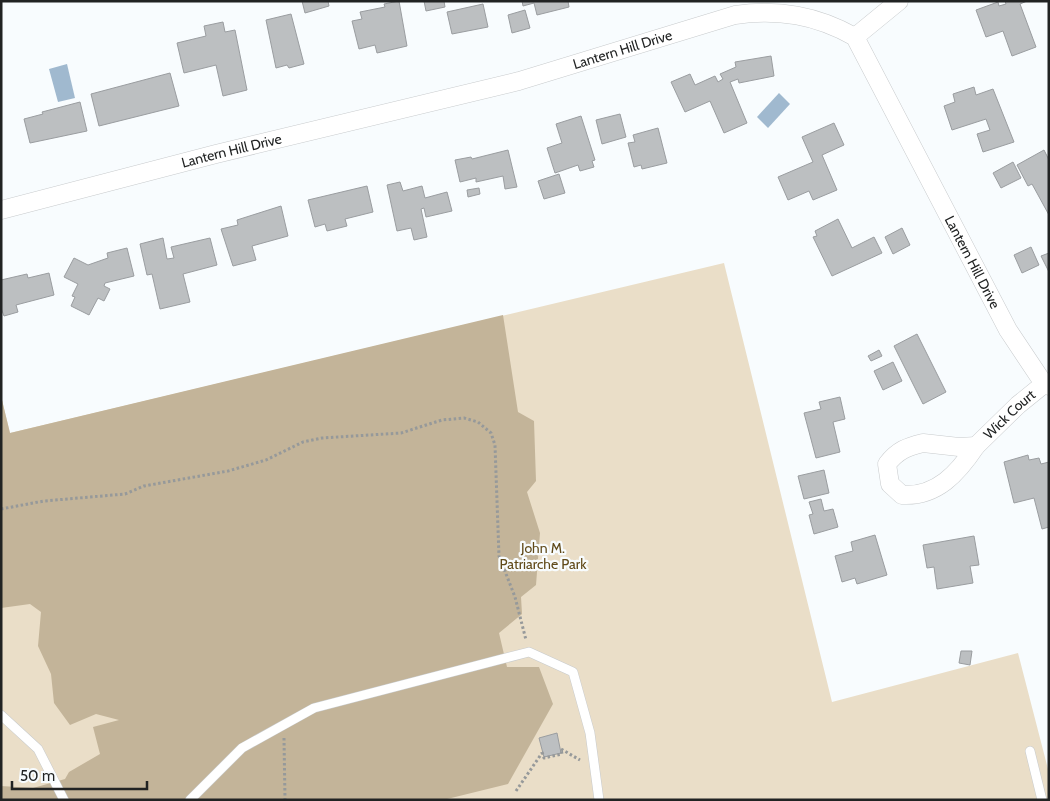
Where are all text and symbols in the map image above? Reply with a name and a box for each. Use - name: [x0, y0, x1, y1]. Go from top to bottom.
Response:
- street label: Lantern Hill Drive: [571, 26, 674, 73]
- street label: Lantern Hill Drive: [179, 130, 283, 172]
- street label: Lantern Hill Drive: [941, 212, 1004, 312]
- street label: Wick Court: [980, 386, 1039, 443]
- park label: John M. Patriarche Park: [500, 539, 587, 573]
- scale bar: [12, 758, 148, 790]
- text: 50 m: [20, 767, 55, 785]

